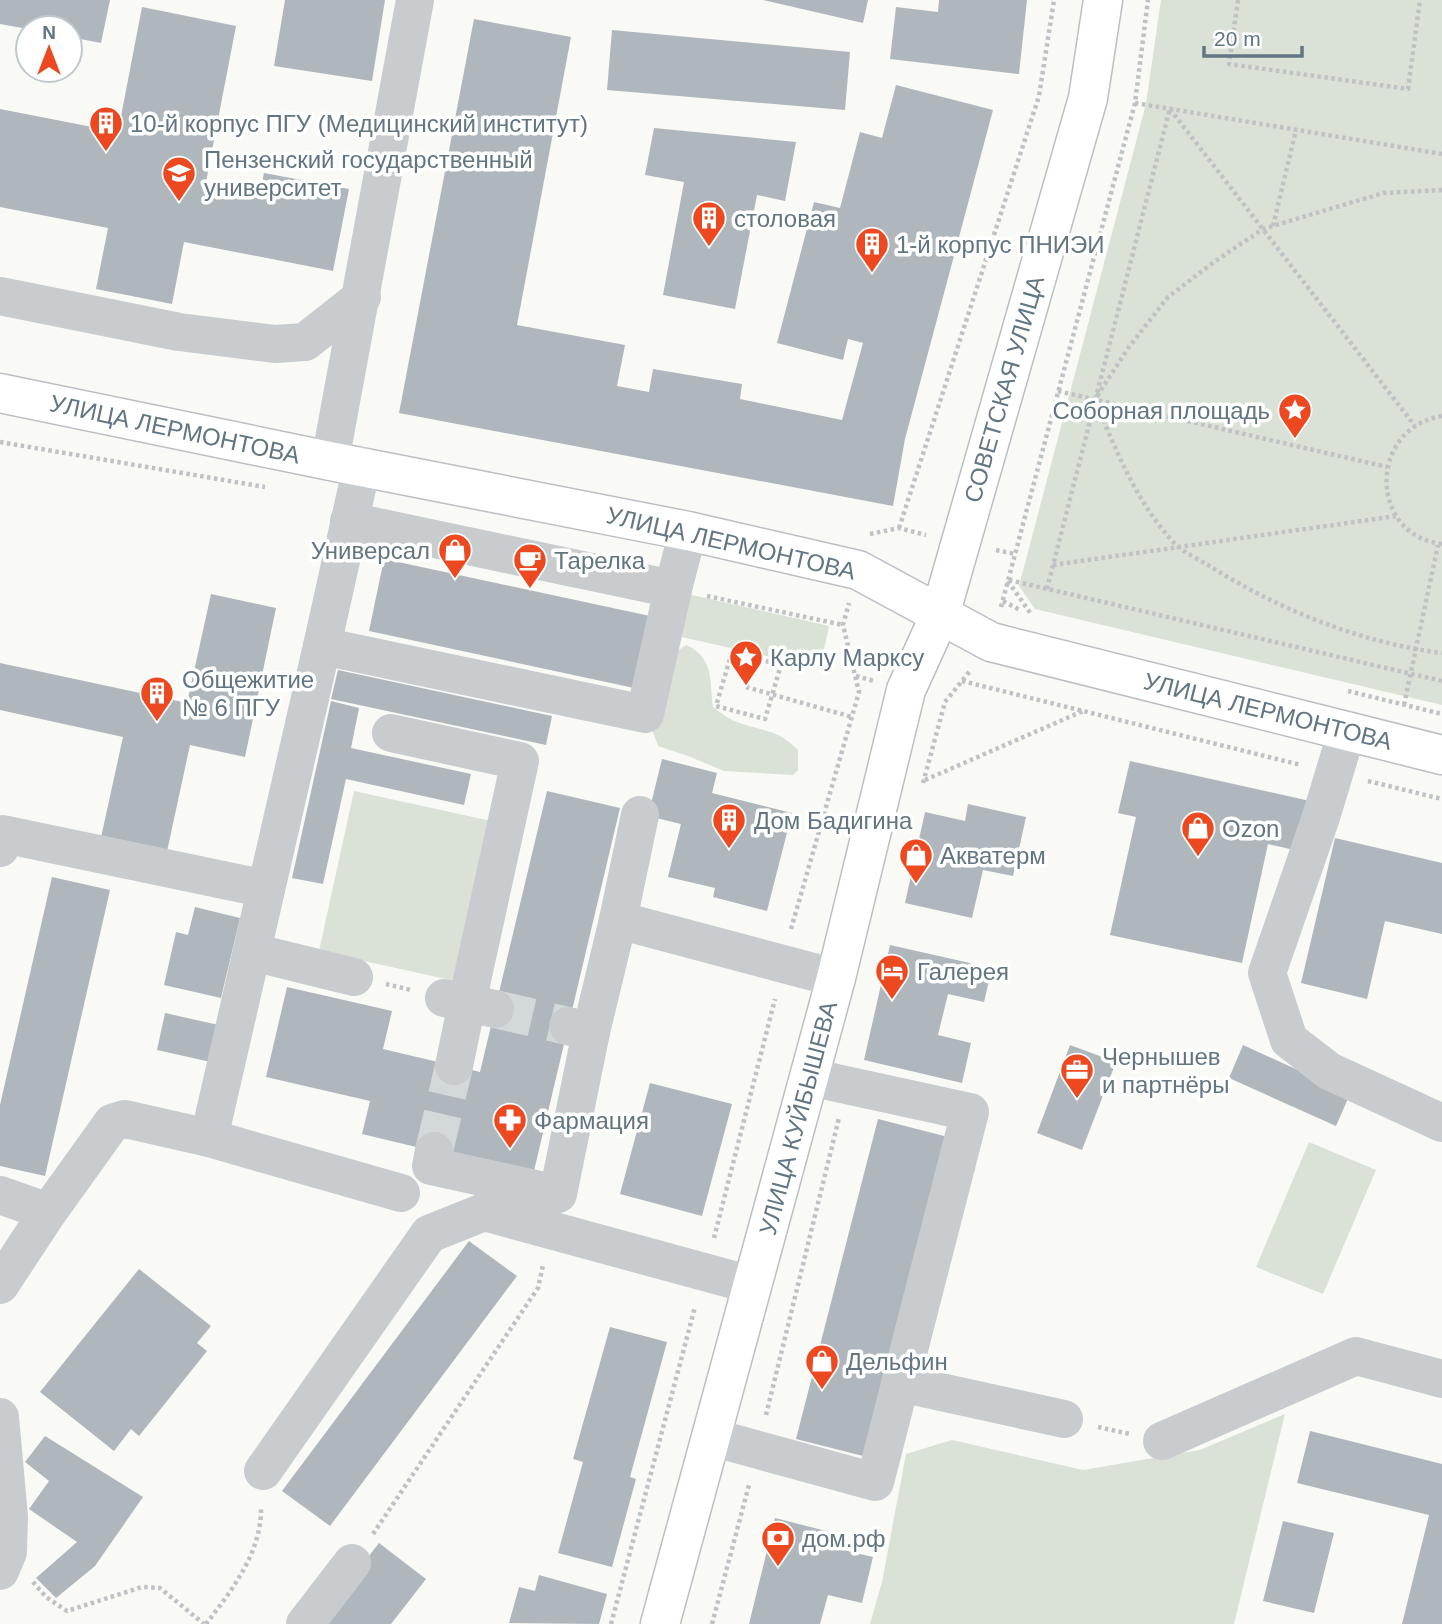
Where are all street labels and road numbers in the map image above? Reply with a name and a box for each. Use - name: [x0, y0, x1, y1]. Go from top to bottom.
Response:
- street label: СОВЕТСКАЯ УЛИЦА: [959, 272, 1049, 506]
- street label: УЛИЦА ЛЕРМОНТОВА: [48, 389, 302, 469]
- street label: УЛИЦА ЛЕРМОНТОВА: [604, 501, 858, 585]
- street label: УЛИЦА ЛЕРМОНТОВА: [1141, 667, 1395, 755]
- street label: УЛИЦА КУЙБЫШЕВА: [754, 998, 842, 1238]

